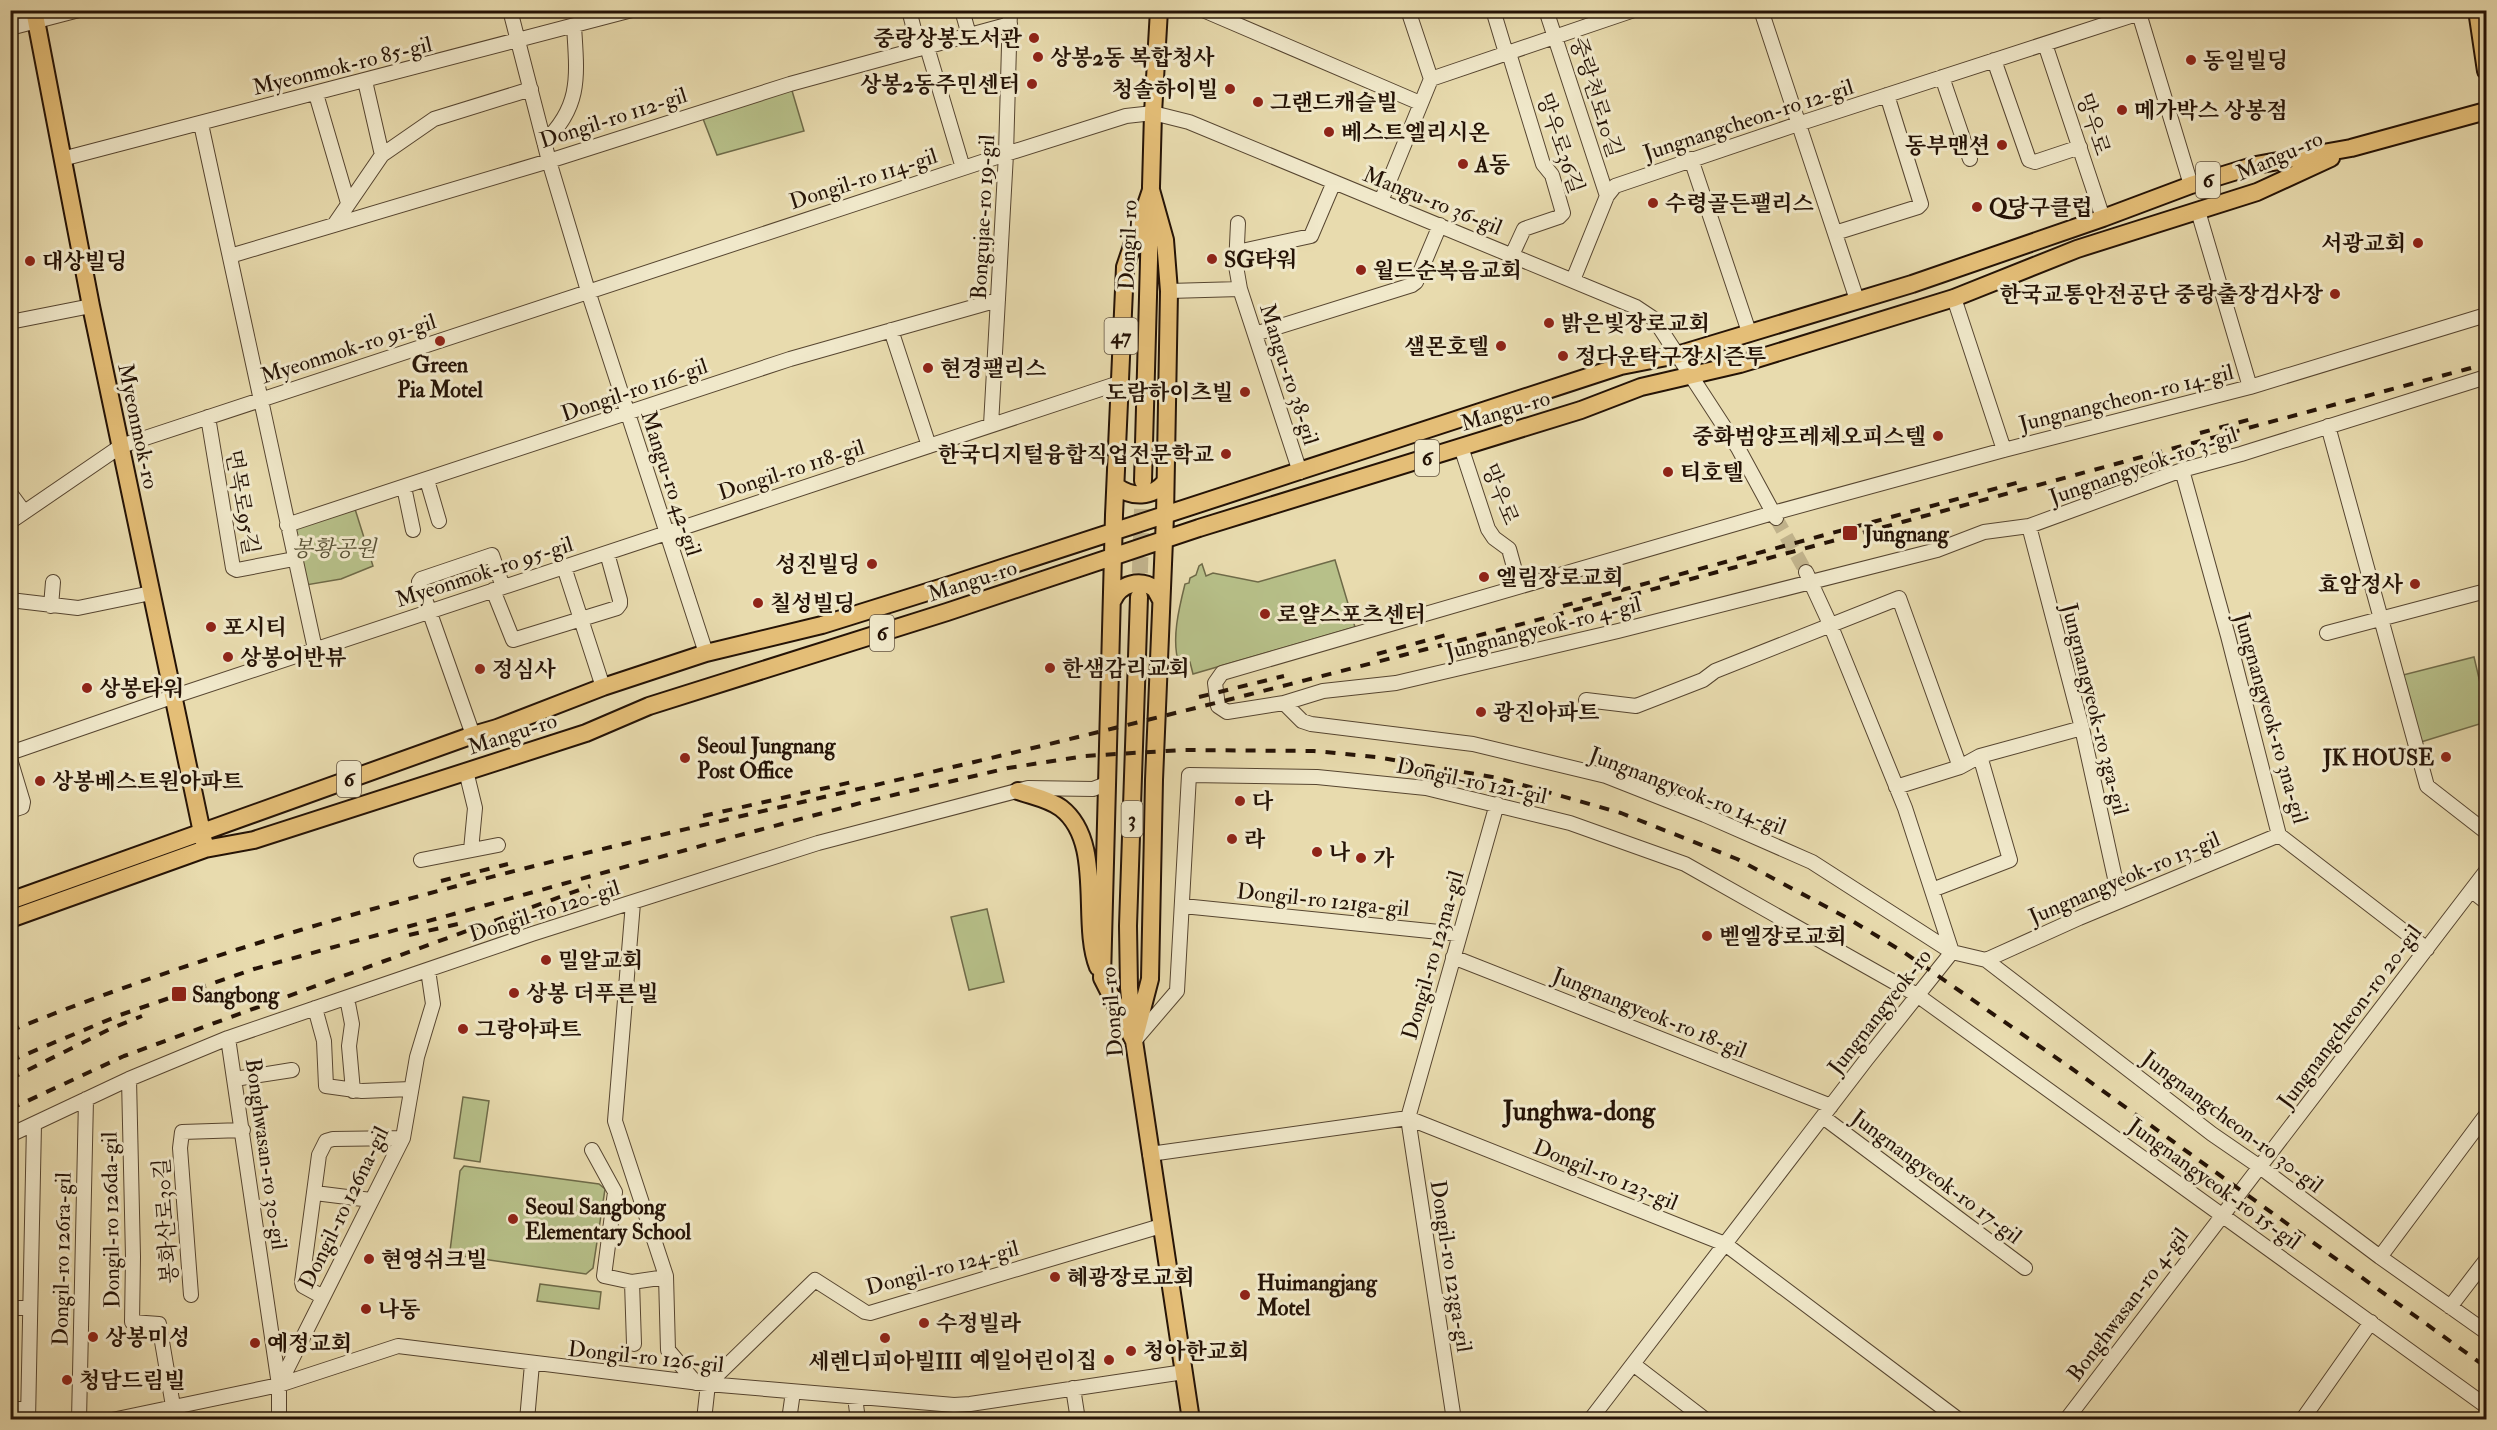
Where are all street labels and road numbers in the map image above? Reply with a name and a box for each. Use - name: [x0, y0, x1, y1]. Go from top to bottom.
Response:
- street label: Myeonmok-ro 85-gil: [250, 30, 435, 102]
- street label: 중랑천로10길: [1563, 33, 1629, 161]
- street label: Jungnangcheon-ro 12-gil: [1639, 73, 1857, 167]
- street label: Dongil-ro 112-gil: [536, 81, 691, 155]
- street label: 망우로36길: [1530, 89, 1590, 197]
- street label: 망우로: [2070, 90, 2116, 159]
- street label: Mangu-ro: [2232, 124, 2327, 187]
- street label: Bongujae-ro 19-gil: [965, 133, 1001, 300]
- street label: Dongil-ro 114-gil: [786, 142, 941, 216]
- street label: Mangu-ro 36-gil: [1359, 160, 1507, 242]
- road number: 6: [2196, 162, 2220, 198]
- street label: Dongil-ro: [1112, 199, 1144, 291]
- street label: Mangu-ro 38-gil: [1253, 300, 1325, 449]
- street label: Myeonmok-ro 91-gil: [257, 307, 440, 391]
- road number: 47: [1104, 318, 1138, 354]
- street label: Dongil-ro 116-gil: [557, 352, 712, 428]
- street label: Jungnangcheon-ro 14-gil: [2015, 358, 2237, 438]
- street label: Myeonmok-ro: [111, 361, 165, 492]
- street label: Mangu-ro: [1457, 384, 1553, 438]
- street label: Mangu-ro 42-gil: [634, 407, 708, 560]
- street label: Jungnangyeok-ro 3-gil: [2045, 420, 2241, 512]
- street label: Dongil-ro 118-gil: [714, 433, 868, 507]
- road number: 6: [1415, 440, 1439, 476]
- street label: 면목로95길: [219, 448, 265, 557]
- street label: 망우로: [1475, 460, 1525, 529]
- street label: Myeonmok-ro 95-gil: [392, 530, 577, 614]
- street label: Mangu-ro: [924, 553, 1020, 608]
- street label: Jungnangyeok-ro 4-gil: [1442, 590, 1644, 666]
- street label: Jungnangyeok-ro 3ga-gil: [2055, 600, 2135, 818]
- street label: Jungnangyeok-ro 3na-gil: [2227, 609, 2315, 827]
- road number: 6: [870, 615, 894, 651]
- street label: Mangu-ro: [464, 706, 560, 761]
- street label: Jungnangyeok-ro 14-gil: [1584, 740, 1790, 841]
- street label: Dongil-ro 121-gil: [1394, 751, 1550, 811]
- road number: 6: [337, 761, 361, 797]
- road number: 3: [1122, 801, 1142, 837]
- street label: Jungnangyeok-ro 13-gil: [2024, 825, 2225, 931]
- street label: Dongil-ro 123na-gil: [1395, 867, 1471, 1043]
- street label: Dongil-ro 120-gil: [465, 873, 624, 948]
- street label: Dongil-ro 121ga-gil: [1235, 877, 1411, 923]
- street label: Jungnangcheon-ro 20-gil: [2271, 919, 2428, 1115]
- street label: Jungnangyeok-ro: [1821, 943, 1938, 1081]
- street label: Jungnangyeok-ro 18-gil: [1547, 961, 1751, 1065]
- street label: Dongil-ro: [1094, 966, 1130, 1058]
- street label: Jungnangcheon-ro 30-gil: [2135, 1044, 2329, 1199]
- street label: Bonghwasan-ro 30-gil: [239, 1057, 293, 1252]
- street label: Jungnangyeok-ro 17-gil: [1845, 1103, 2028, 1250]
- street label: Jungnangyeok-ro 15-gil: [2122, 1111, 2306, 1256]
- street label: Dongil-ro 126na-gil: [293, 1121, 395, 1293]
- street label: Dongil-ro 126da-gil: [95, 1131, 127, 1308]
- street label: Dongil-ro 123-gil: [1529, 1133, 1683, 1217]
- street label: 봉화산로30길: [148, 1157, 184, 1285]
- street label: Dongil-ro 126ra-gil: [46, 1172, 78, 1346]
- street label: Dongil-ro 123ga-gil: [1424, 1178, 1478, 1355]
- street label: Bonghwasan-ro 4-gil: [2061, 1222, 2195, 1387]
- street label: Dongil-ro 124-gil: [863, 1234, 1022, 1302]
- street label: Dongil-ro 126-gil: [567, 1335, 726, 1379]

